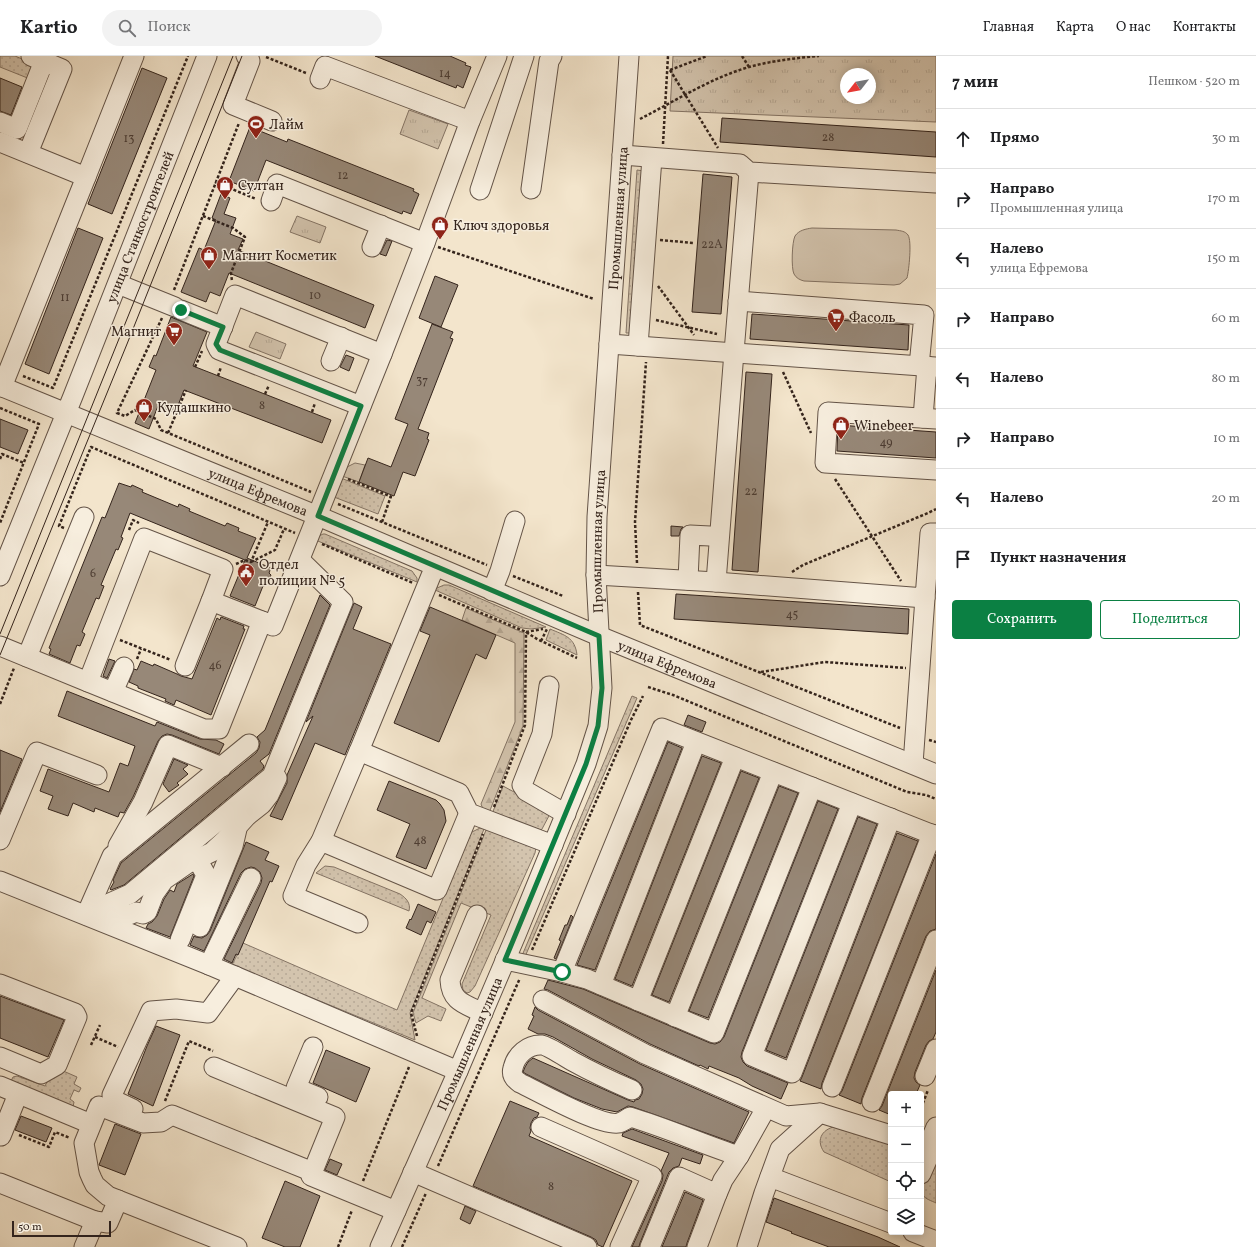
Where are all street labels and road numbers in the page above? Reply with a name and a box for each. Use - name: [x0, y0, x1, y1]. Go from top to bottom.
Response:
- street label: Промышленная улица: [605, 146, 634, 291]
- street label: улица Станкостроителей: [103, 148, 180, 306]
- street label: улица Ефремова: [205, 464, 310, 522]
- street label: Промышленная улица: [588, 469, 611, 614]
- street label: улица Ефремова: [614, 637, 719, 694]
- street label: Промышленная улица: [433, 975, 508, 1114]

